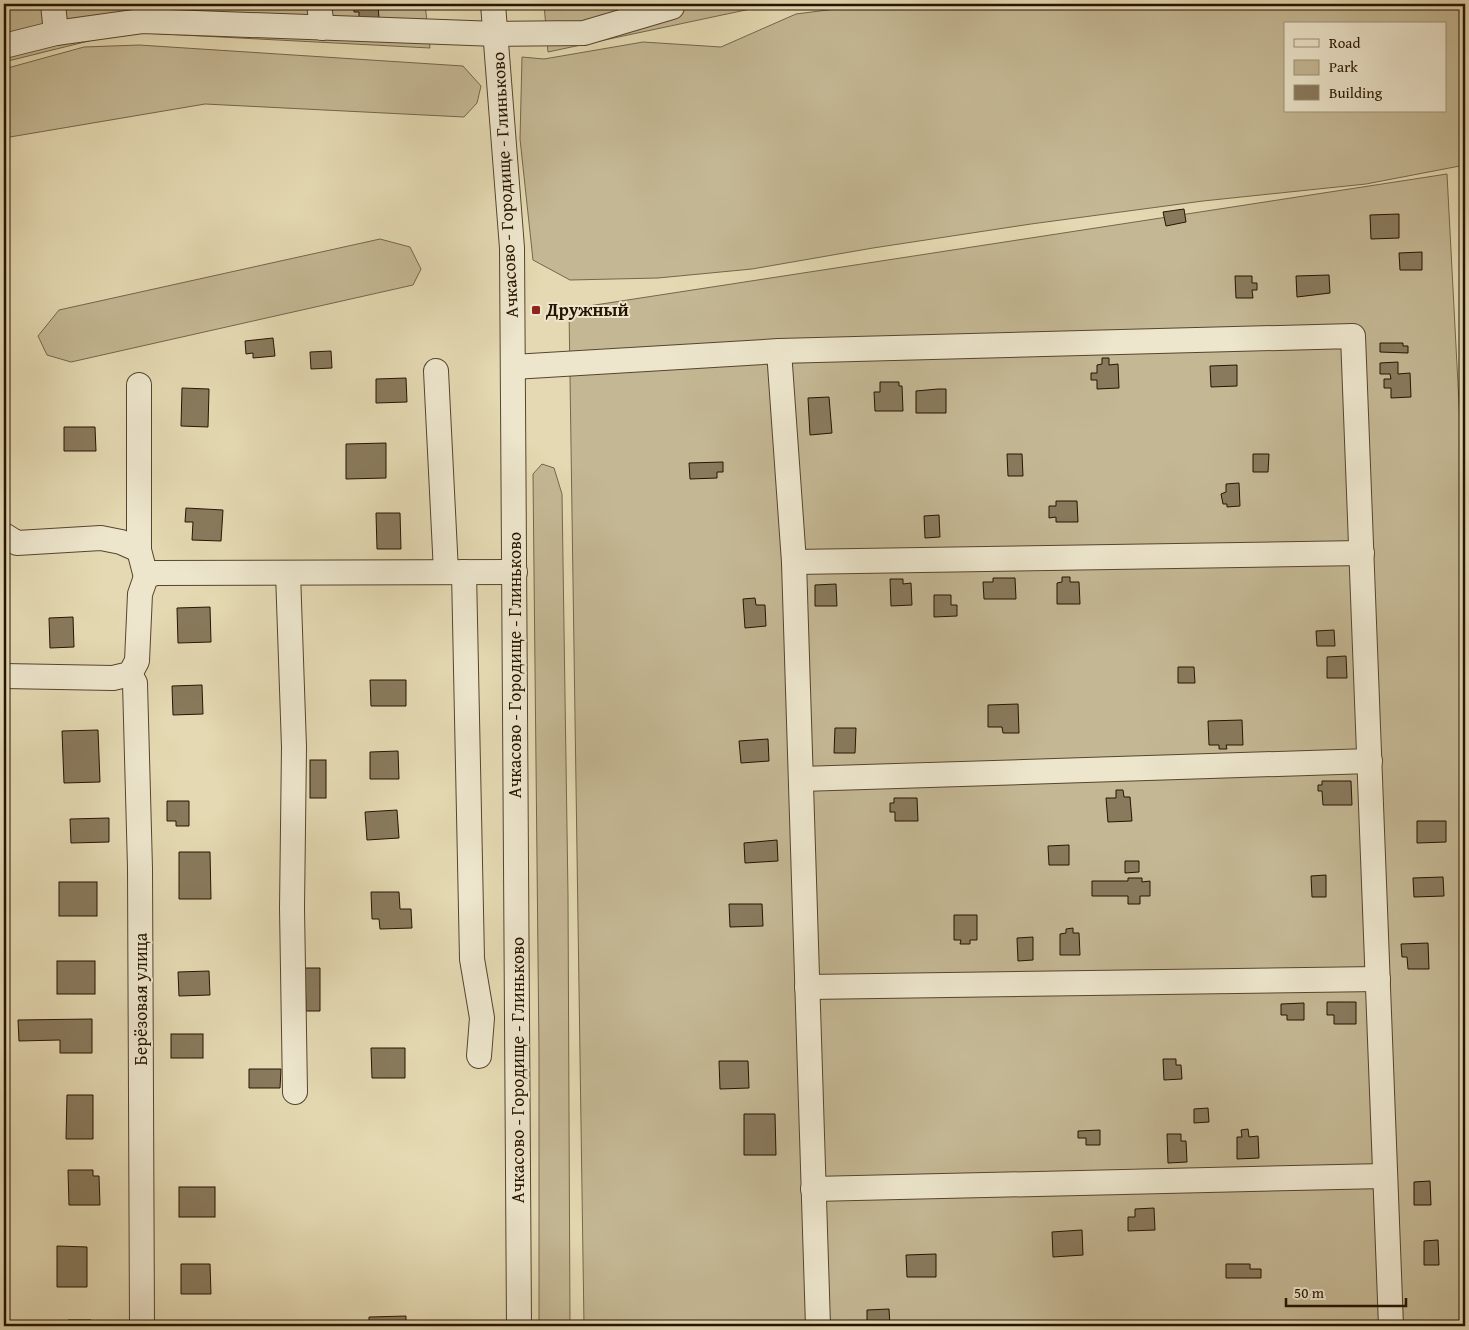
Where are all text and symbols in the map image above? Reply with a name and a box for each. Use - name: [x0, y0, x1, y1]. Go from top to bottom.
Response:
- legend: [1284, 22, 1446, 112]
- text: Road: [1329, 32, 1360, 53]
- street label: Ачкасово - Городище - Глиньково: [484, 51, 525, 319]
- text: Park: [1329, 56, 1358, 77]
- text: Building: [1329, 82, 1383, 103]
- place label: Дружный: [545, 296, 629, 323]
- marker: Дружный: [530, 304, 542, 316]
- street label: Ачкасово - Городище - Глиньково: [501, 532, 528, 798]
- street label: Берёзовая улица: [127, 932, 154, 1065]
- street label: Ачкасово - Городище - Глиньково: [504, 937, 531, 1203]
- scale bar: [1286, 1275, 1406, 1307]
- text: 50 m: [1294, 1282, 1325, 1303]

